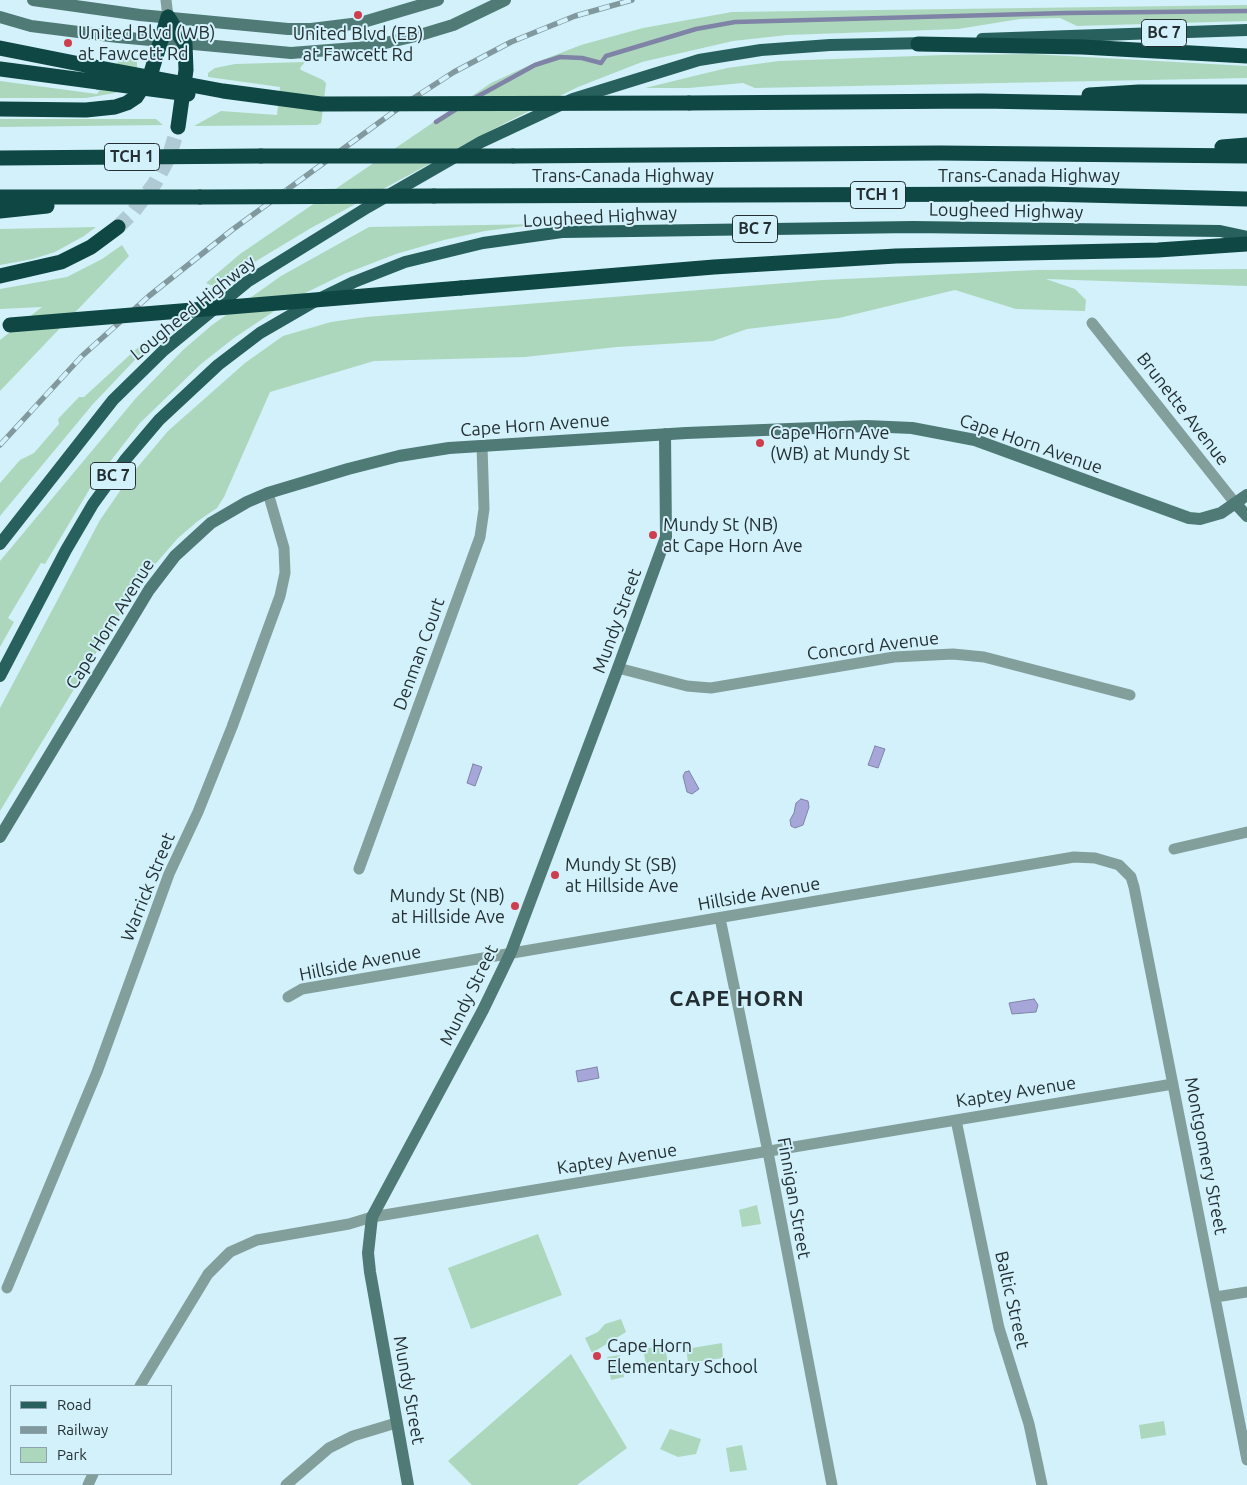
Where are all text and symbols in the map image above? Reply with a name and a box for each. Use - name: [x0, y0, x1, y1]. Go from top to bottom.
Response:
- marker: United Blvd (EB) at Fawcett Rd: [352, 9, 364, 21]
- road number: BC 7: [1142, 19, 1186, 46]
- place label: United Blvd (WB) at Fawcett Rd: [78, 22, 215, 64]
- place label: United Blvd (EB) at Fawcett Rd: [293, 23, 423, 66]
- marker: United Blvd (WB) at Fawcett Rd: [62, 37, 74, 49]
- road number: TCH 1: [104, 144, 160, 170]
- street label: Trans-Canada Highway: [532, 165, 714, 187]
- street label: Trans-Canada Highway: [938, 165, 1120, 187]
- road number: TCH 1: [850, 182, 906, 208]
- street label: Lougheed Highway: [929, 199, 1083, 223]
- street label: Lougheed Highway: [522, 202, 678, 232]
- road number: BC 7: [732, 215, 778, 242]
- street label: Lougheed Highway: [126, 251, 260, 365]
- street label: Brunette Avenue: [1132, 348, 1234, 470]
- street label: Cape Horn Avenue: [460, 409, 610, 441]
- street label: Cape Horn Avenue: [957, 409, 1105, 479]
- place label: Cape Horn Ave (WB) at Mundy St: [770, 422, 910, 464]
- marker: Cape Horn Ave (WB) at Mundy St: [754, 437, 766, 449]
- road number: BC 7: [90, 462, 136, 490]
- place label: Mundy St (NB) at Cape Horn Ave: [663, 514, 803, 556]
- marker: Mundy St (NB) at Cape Horn Ave: [647, 529, 659, 541]
- street label: Cape Horn Avenue: [61, 555, 159, 693]
- street label: Mundy Street: [588, 566, 646, 676]
- street label: Denman Court: [389, 595, 449, 713]
- street label: Concord Avenue: [806, 627, 940, 665]
- street label: Warrick Street: [116, 829, 180, 945]
- place label: Mundy St (SB) at Hillside Ave: [565, 854, 679, 896]
- marker: Mundy St (SB) at Hillside Ave: [549, 869, 561, 881]
- street label: Hillside Avenue: [696, 873, 822, 915]
- place label: Mundy St (NB) at Hillside Ave: [389, 885, 505, 928]
- marker: Mundy St (NB) at Hillside Ave: [509, 900, 521, 912]
- street label: Hillside Avenue: [297, 941, 423, 985]
- street label: Mundy Street: [435, 941, 503, 1049]
- district label: CAPE HORN: [668, 986, 806, 1012]
- street label: Kaptey Avenue: [954, 1072, 1078, 1112]
- street label: Montgomery Street: [1180, 1075, 1232, 1237]
- street label: Finnigan Street: [773, 1136, 815, 1260]
- street label: Kaptey Avenue: [555, 1139, 679, 1179]
- street label: Baltic Street: [990, 1249, 1034, 1351]
- street label: Mundy Street: [389, 1334, 429, 1446]
- place label: Cape Horn Elementary School: [607, 1335, 758, 1378]
- marker: Cape Horn Elementary School: [591, 1350, 603, 1362]
- legend: [10, 1385, 172, 1475]
- text: Road: [57, 1396, 92, 1413]
- text: Railway: [57, 1421, 108, 1438]
- text: Park: [57, 1446, 87, 1463]

